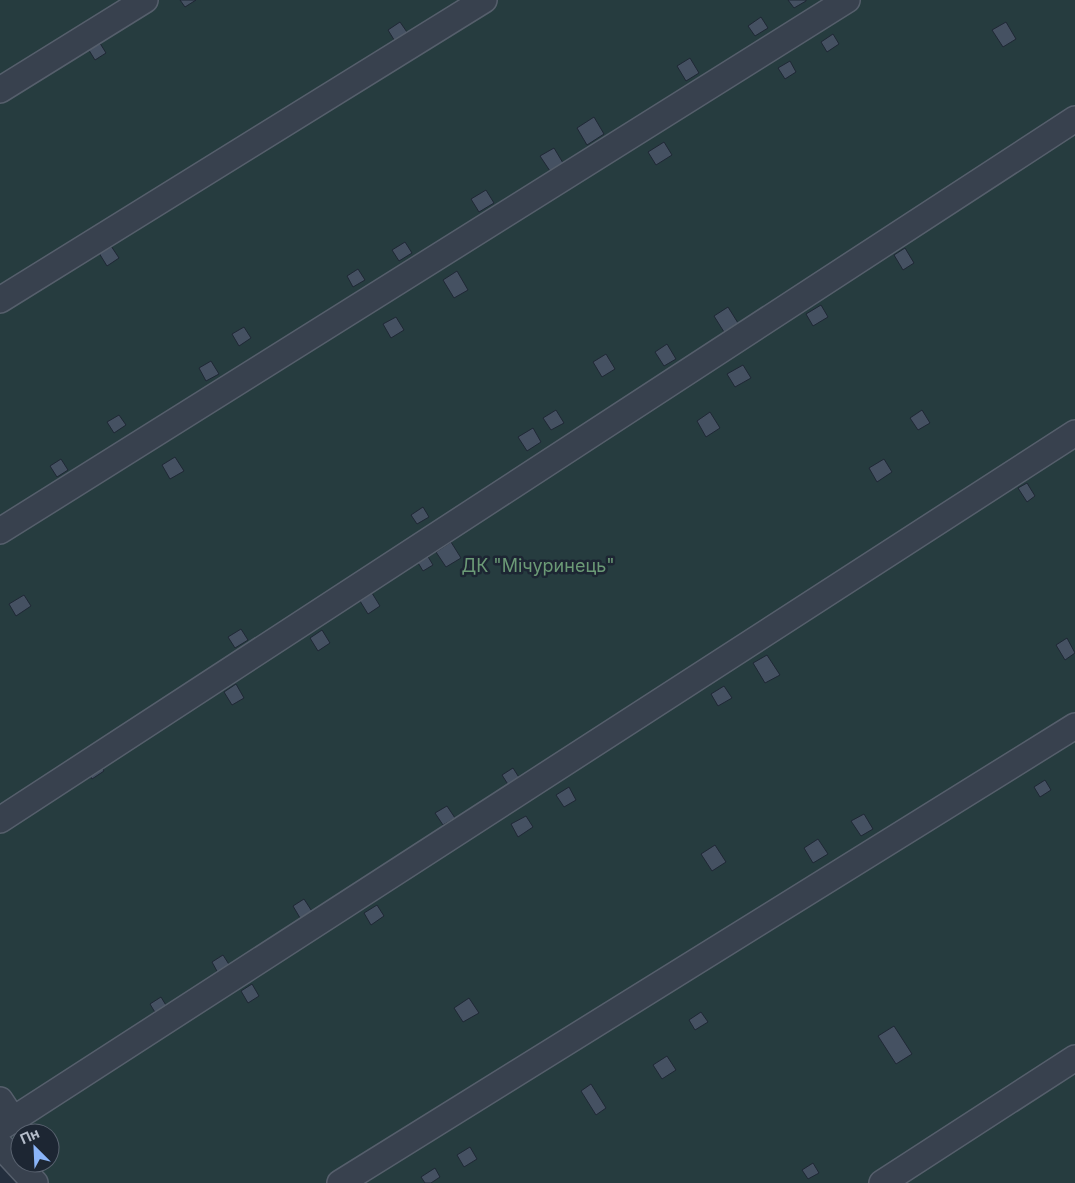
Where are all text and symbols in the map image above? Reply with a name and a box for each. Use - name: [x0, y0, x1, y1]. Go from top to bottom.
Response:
- park label: ДК "Мічуринець": [461, 555, 615, 576]
- north arrow: [10, 1123, 60, 1173]
- text: Пн: [17, 1124, 42, 1147]

